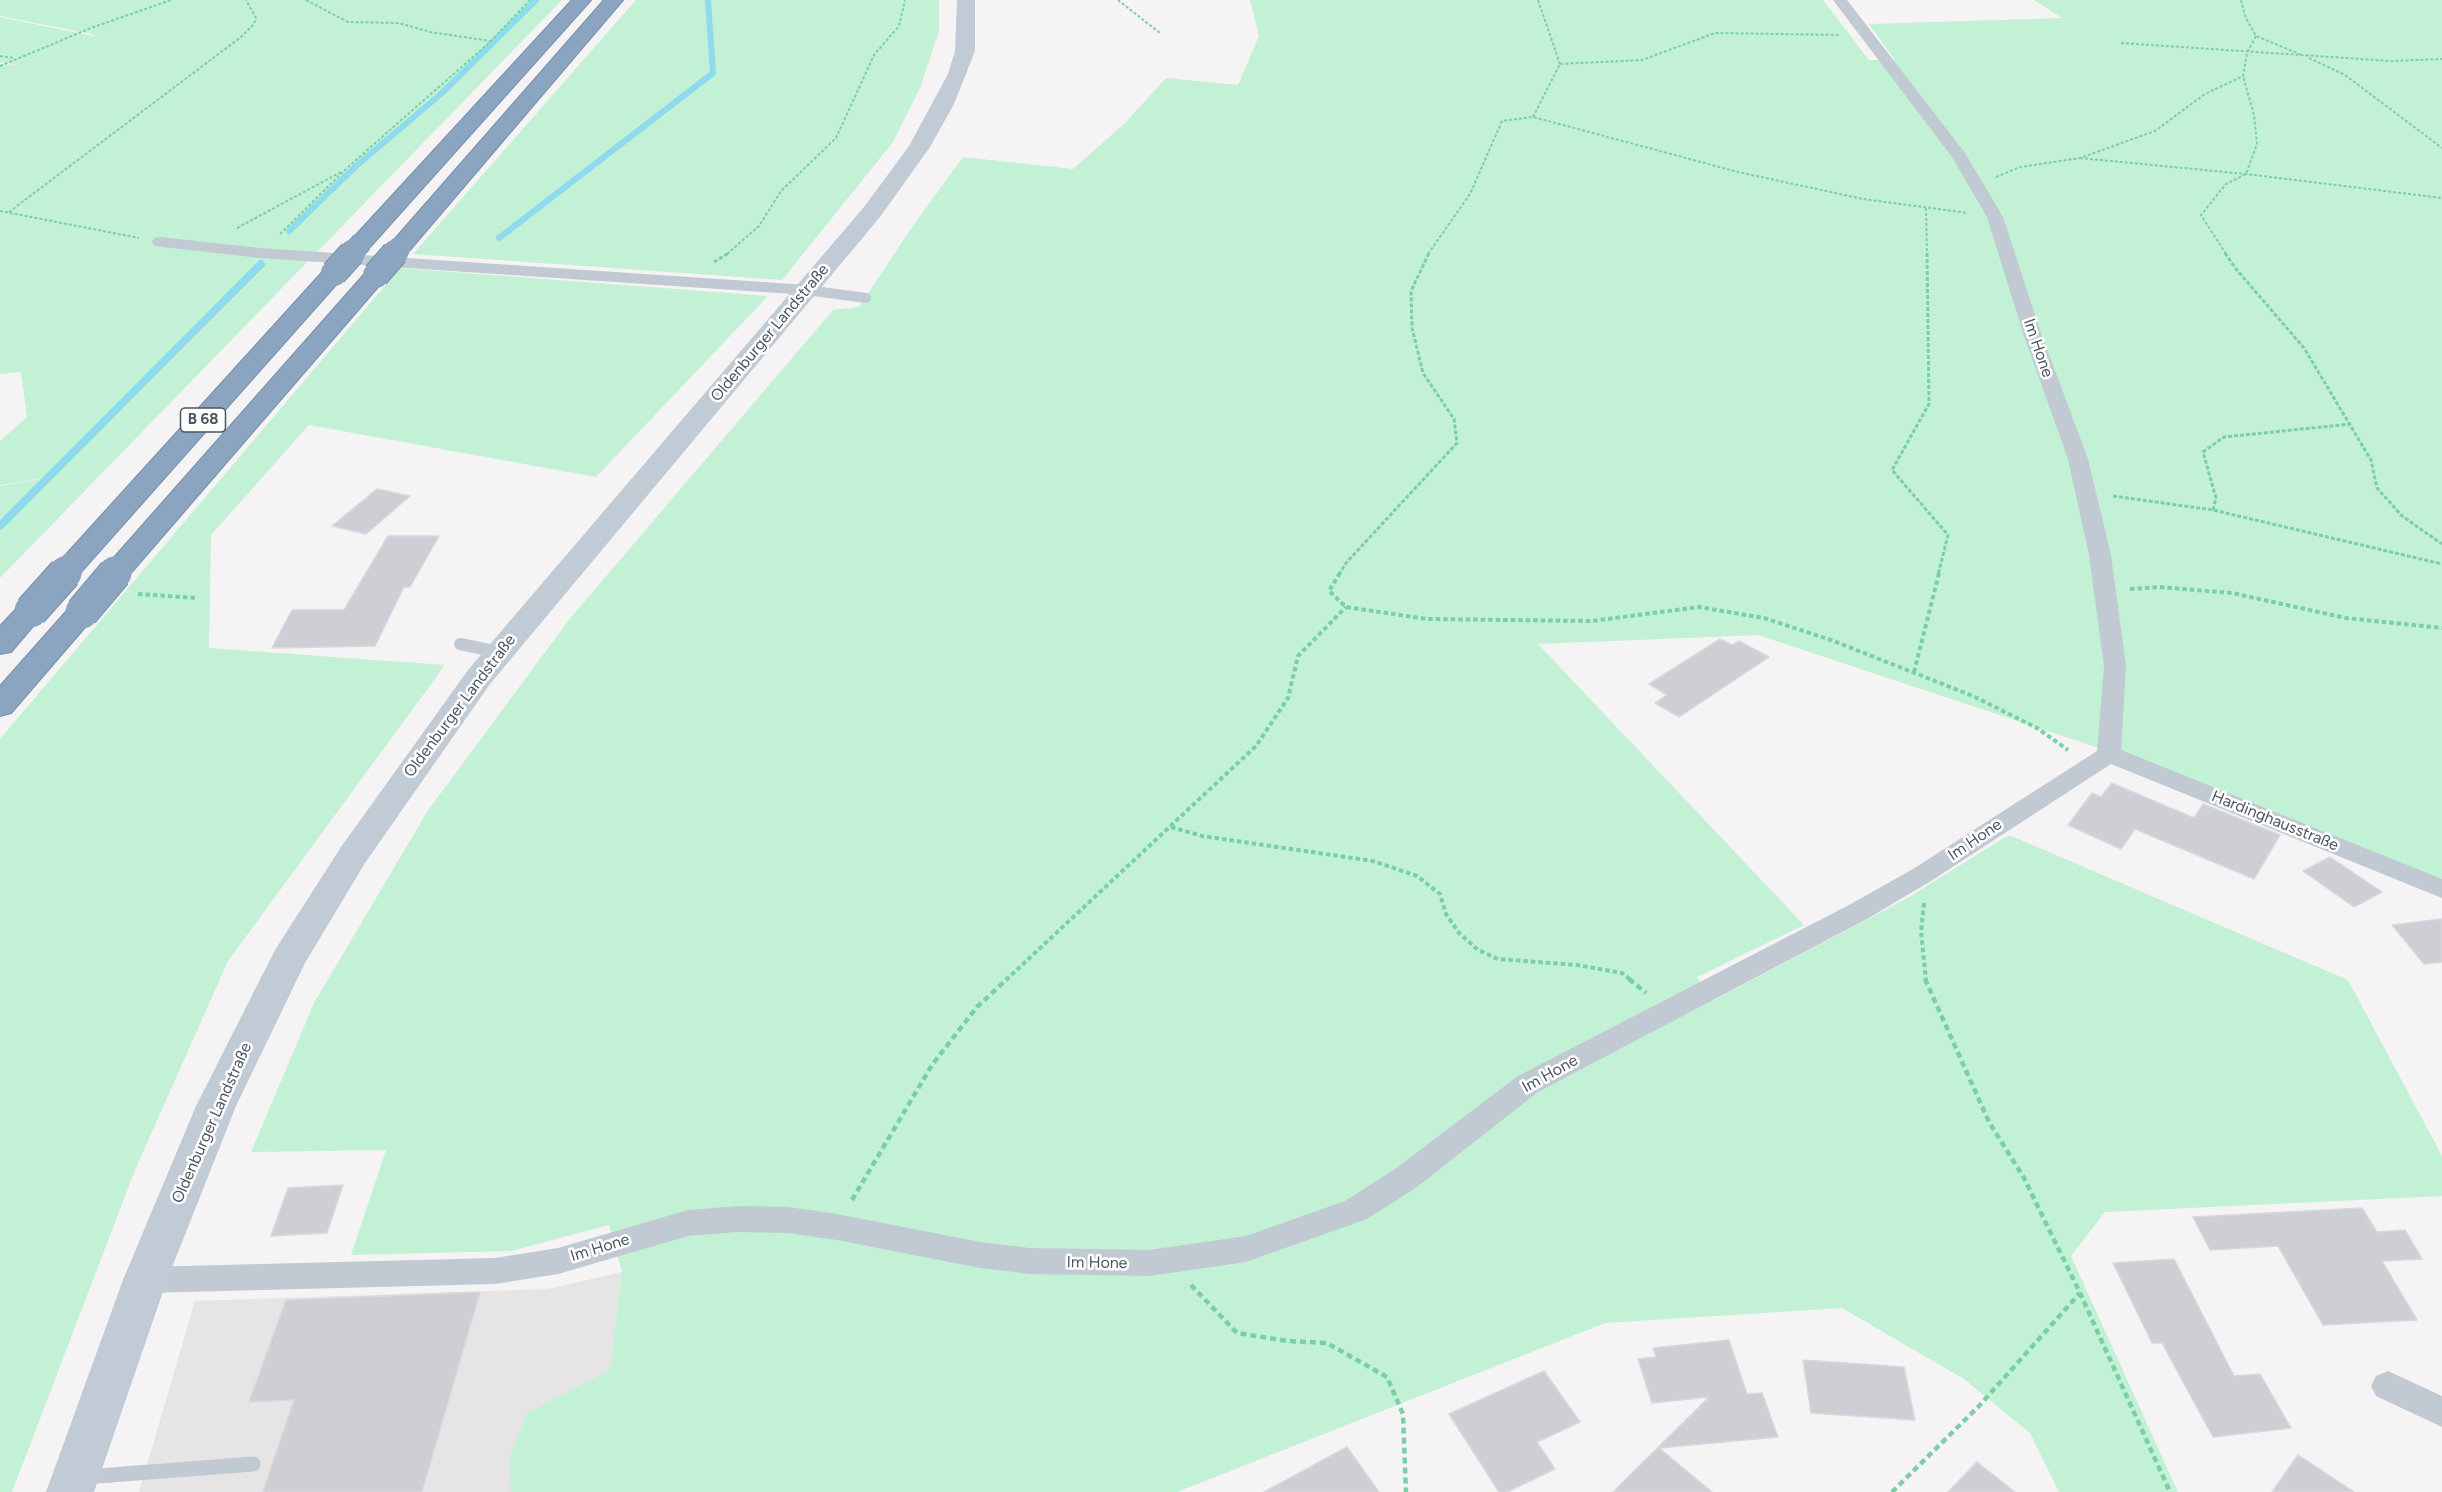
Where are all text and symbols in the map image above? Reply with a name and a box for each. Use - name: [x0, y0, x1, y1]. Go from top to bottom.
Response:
- street label: Oldenburger Landstraße: [707, 260, 833, 406]
- street label: Im Hone: [2019, 316, 2057, 380]
- road number: B 68: [180, 408, 226, 432]
- street label: Oldenburger Landstraße: [400, 631, 520, 781]
- street label: Hardinghausstraße: [2209, 787, 2341, 855]
- street label: Im Hone: [1944, 815, 2006, 865]
- street label: Oldenburger Landstraße: [168, 1040, 256, 1206]
- street label: Im Hone: [1519, 1051, 1581, 1097]
- street label: Im Hone: [568, 1230, 632, 1266]
- street label: Im Hone: [1066, 1253, 1128, 1273]

